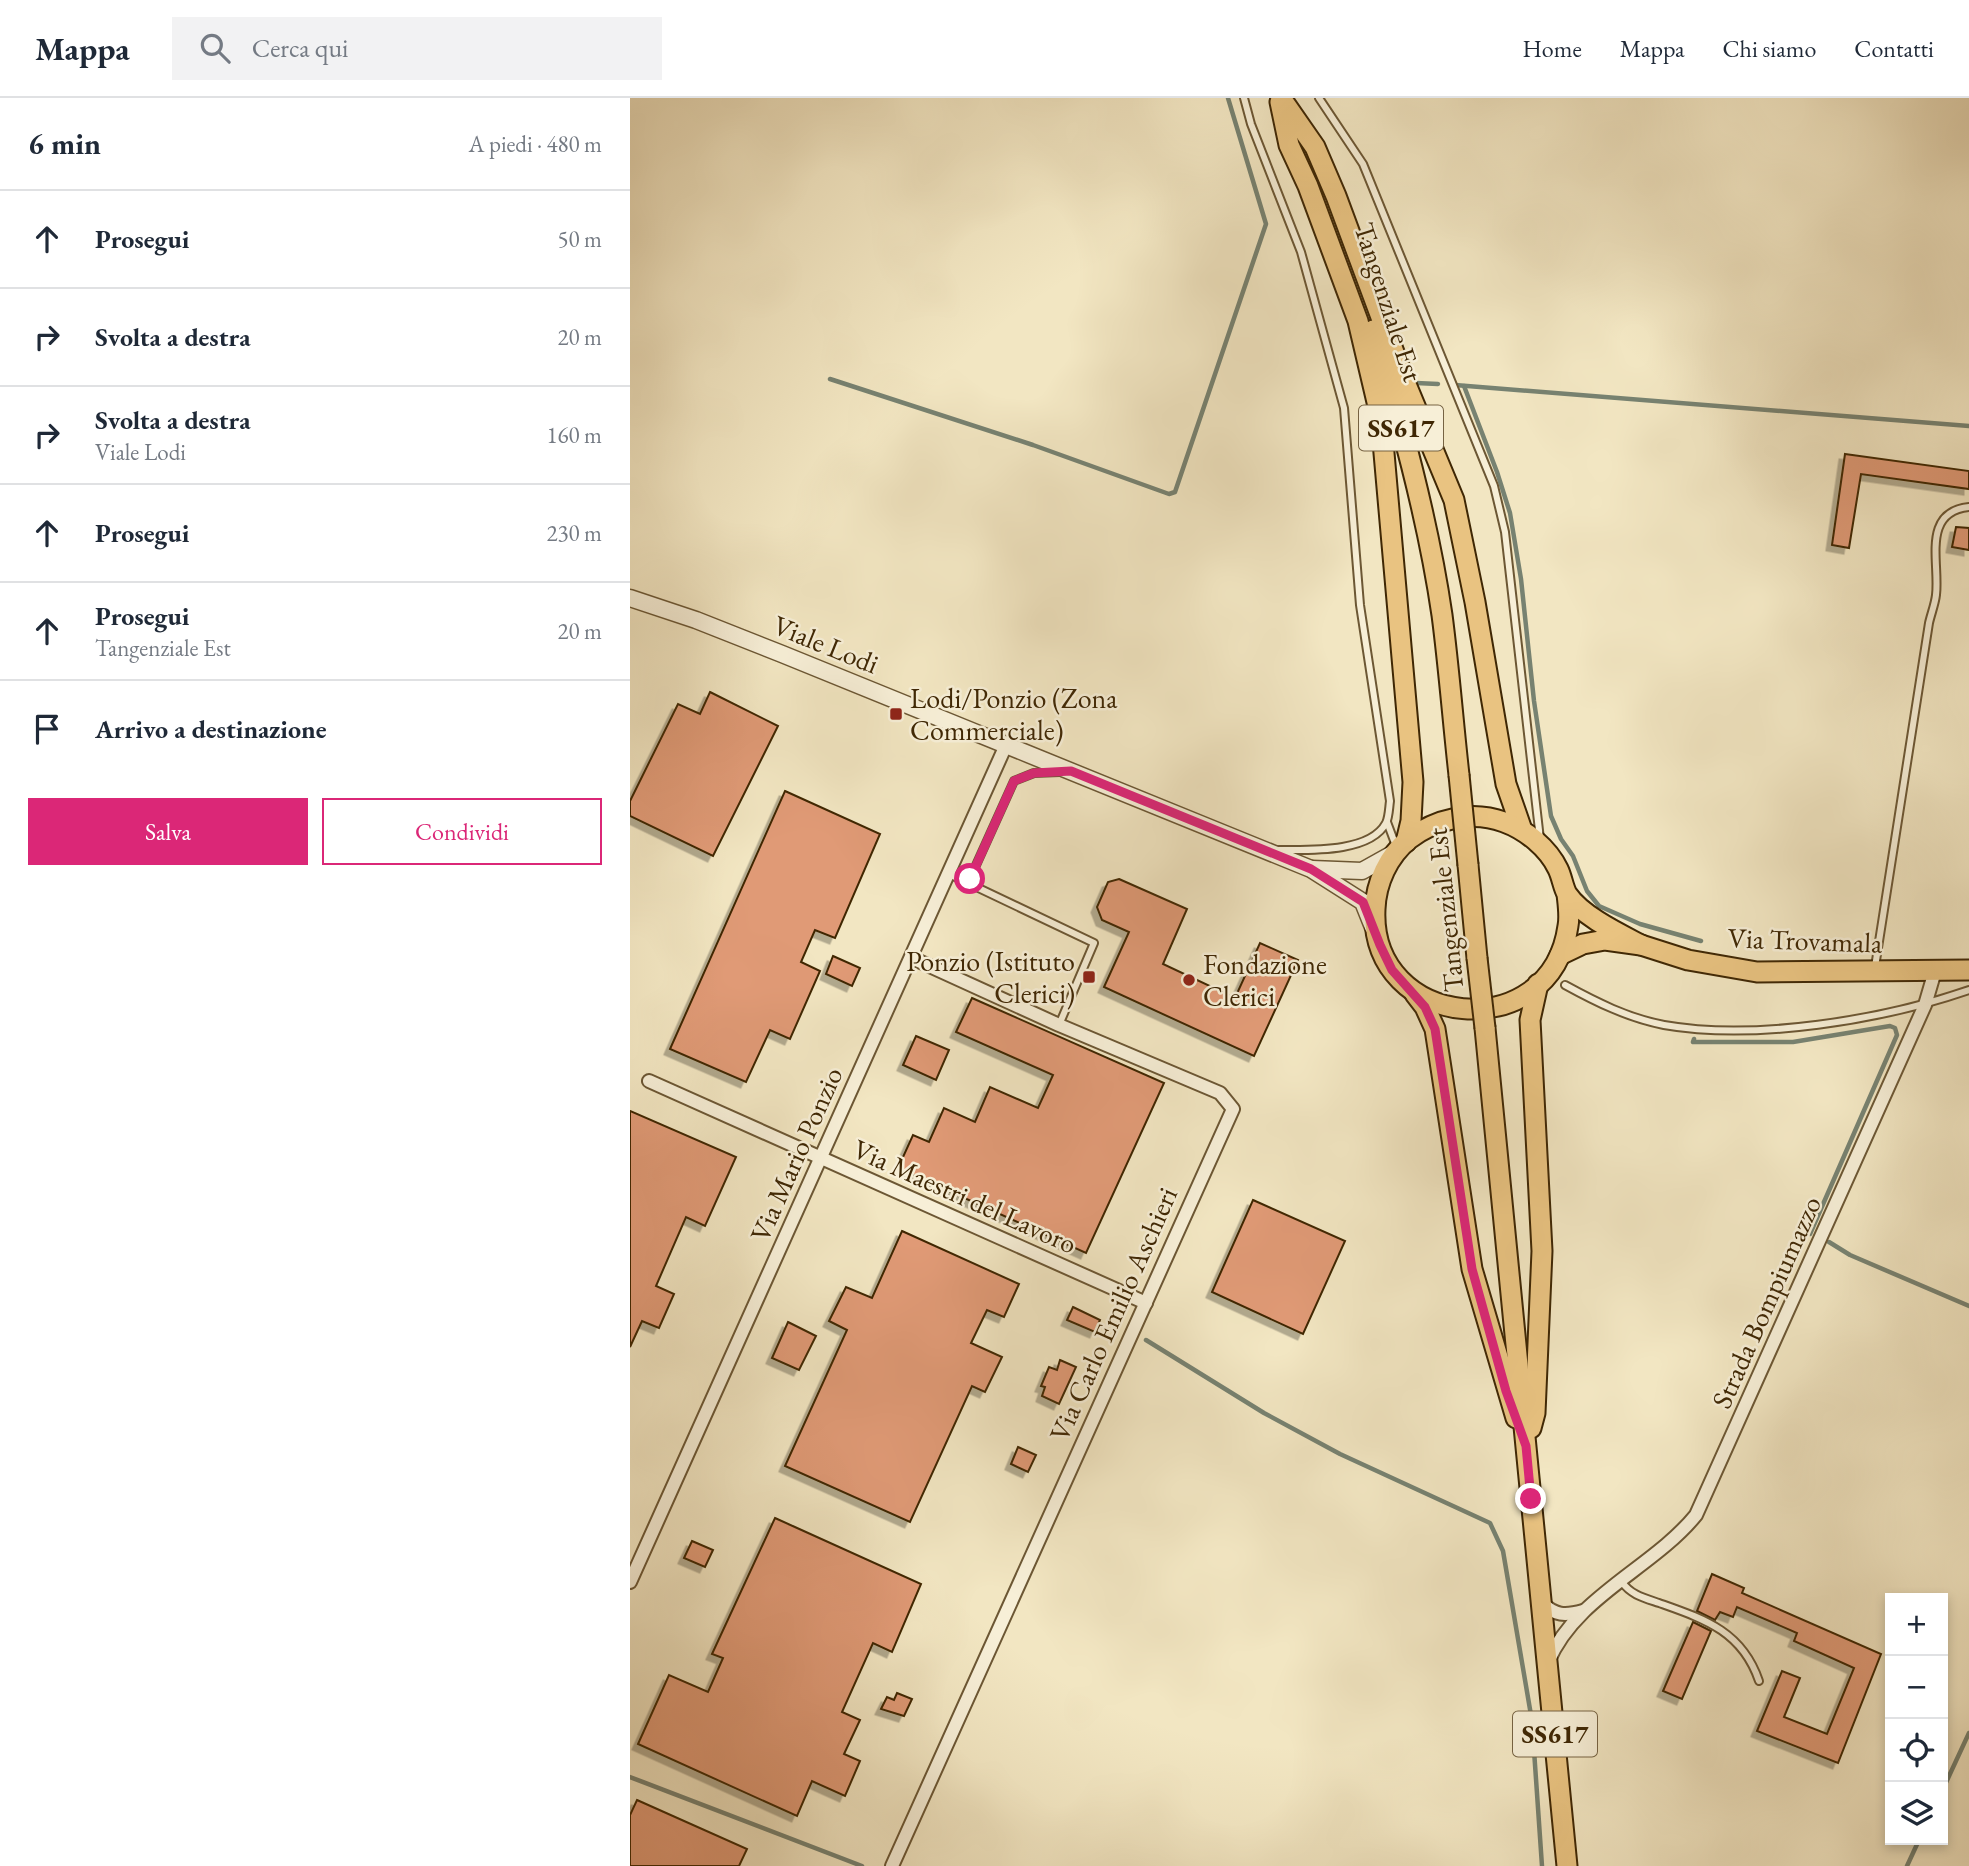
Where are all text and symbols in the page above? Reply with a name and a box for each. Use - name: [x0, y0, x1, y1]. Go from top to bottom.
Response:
- search box: [172, 17, 662, 80]
- text: Mappa: [35, 27, 130, 70]
- icon: search: [196, 29, 234, 67]
- text: Cerca qui: [252, 31, 348, 65]
- text: Home: [1522, 33, 1582, 64]
- text: Mappa: [1620, 33, 1685, 64]
- text: Chi siamo: [1723, 33, 1816, 64]
- text: Contatti: [1854, 33, 1934, 64]
- text: 6 min: [28, 124, 101, 163]
- text: A piedi · 480 m: [468, 129, 602, 159]
- street label: Tangenziale Est: [1346, 218, 1432, 386]
- icon: ahead: [28, 220, 66, 258]
- text: Prosegui: [95, 222, 190, 256]
- text: 50 m: [557, 224, 602, 254]
- icon: right: [28, 318, 66, 356]
- text: Svolta a destra: [95, 320, 251, 354]
- text: 20 m: [557, 322, 602, 352]
- text: Svolta a destra: [95, 403, 251, 437]
- road number: SS617: [1359, 406, 1443, 450]
- icon: right: [28, 416, 66, 454]
- text: 160 m: [546, 420, 602, 450]
- text: Viale Lodi: [95, 437, 186, 467]
- icon: ahead: [28, 514, 66, 552]
- text: Prosegui: [95, 516, 190, 550]
- text: 230 m: [546, 518, 602, 548]
- text: Prosegui: [95, 599, 190, 633]
- street label: Viale Lodi: [768, 607, 884, 681]
- icon: ahead: [28, 612, 66, 650]
- text: 20 m: [557, 616, 602, 646]
- text: Tangenziale Est: [95, 633, 231, 663]
- place label: Lodi/Ponzio (Zona Commerciale): [910, 680, 1118, 748]
- marker: Lodi/Ponzio (Zona Commerciale): [888, 706, 904, 722]
- icon: arrive: [28, 710, 66, 748]
- text: Arrivo a destinazione: [95, 712, 327, 746]
- button: Salva: [28, 798, 308, 865]
- button: Condividi: [322, 798, 602, 865]
- street label: Tangenziale Est: [1418, 826, 1472, 994]
- route start: [954, 863, 985, 894]
- street label: Via Trovamala: [1727, 919, 1884, 961]
- place label: Ponzio (Istituto Clerici): [906, 943, 1075, 1011]
- place label: Fondazione Clerici: [1203, 946, 1327, 1014]
- marker: Ponzio (Istituto Clerici): [1081, 969, 1097, 985]
- marker: Fondazione Clerici: [1181, 972, 1197, 988]
- street label: Via Mario Ponzio: [741, 1061, 851, 1247]
- street label: Via Maestri del Lavoro: [847, 1130, 1083, 1262]
- street label: Via Carlo Emilio Aschieri: [1041, 1181, 1185, 1447]
- street label: Strada Bompiumazzo: [1703, 1190, 1829, 1414]
- route end: [1515, 1483, 1546, 1514]
- map controls: [1885, 1593, 1948, 1845]
- button: +: [1885, 1593, 1948, 1656]
- button: −: [1885, 1656, 1948, 1719]
- road number: SS617: [1513, 1712, 1597, 1756]
- button: locate: [1885, 1719, 1948, 1782]
- button: layers: [1885, 1782, 1948, 1845]

